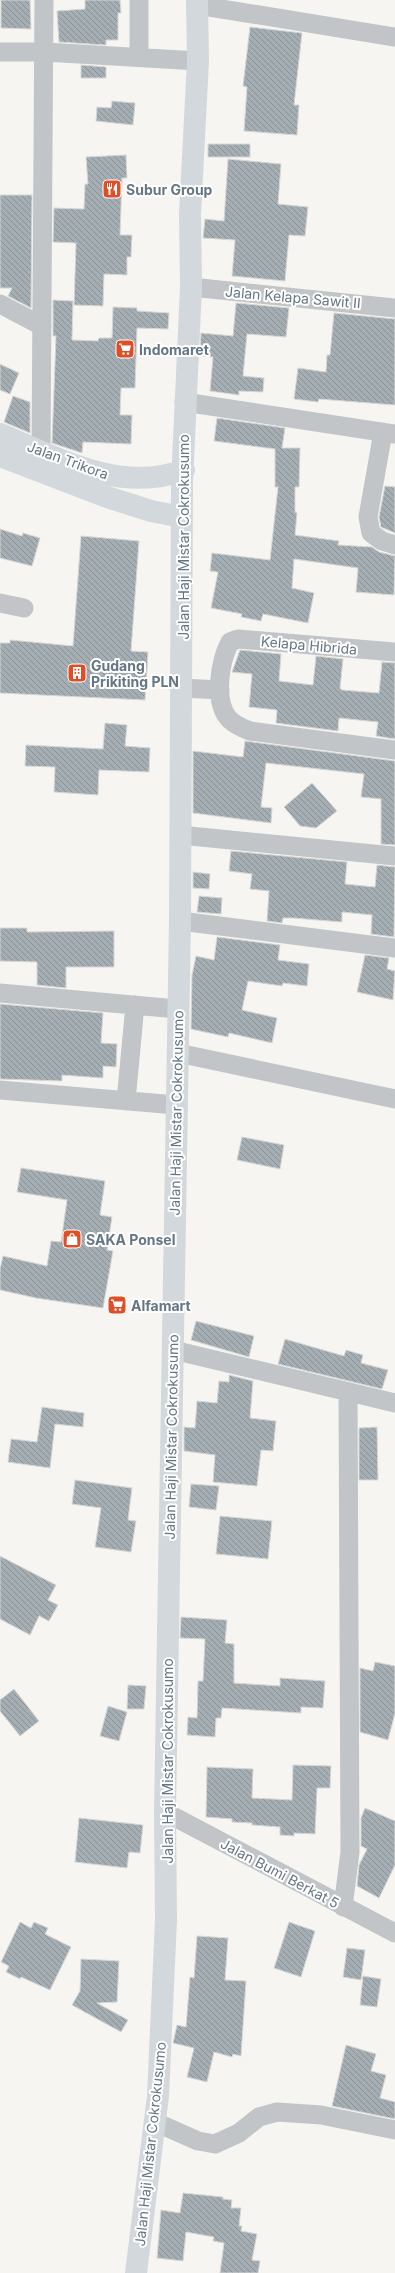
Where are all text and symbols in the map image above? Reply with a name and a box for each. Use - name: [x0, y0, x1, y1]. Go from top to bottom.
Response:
- restaurant icon: Subur Group: [101, 178, 123, 200]
- place label: Subur Group: [126, 181, 213, 198]
- street label: Jalan Kelapa Sawit II: [225, 283, 361, 311]
- supermarket icon: Indomaret: [114, 338, 136, 360]
- place label: Indomaret: [139, 341, 209, 358]
- street label: Jalan Haji Mistar Cokrokusumo: [175, 434, 192, 640]
- street label: Jalan Trikora: [25, 437, 111, 483]
- street label: Kelapa Hibrida: [260, 632, 358, 658]
- place label: Gudang Prikiting PLN: [91, 657, 179, 690]
- building icon: Gudang Prikiting PLN: [66, 662, 88, 684]
- street label: Jalan Haji Mistar Cokrokusumo: [166, 1010, 186, 1216]
- shop icon: SAKA Ponsel: [61, 1228, 83, 1250]
- place label: SAKA Ponsel: [86, 1231, 175, 1248]
- supermarket icon: Alfamart: [106, 1294, 128, 1316]
- place label: Alfamart: [131, 1297, 191, 1314]
- street label: Jalan Haji Mistar Cokrokusumo: [161, 1334, 181, 1540]
- street label: Jalan Haji Mistar Cokrokusumo: [159, 1658, 176, 1864]
- street label: Jalan Bumi Berkat 5: [218, 1835, 342, 1911]
- street label: Jalan Haji Mistar Cokrokusumo: [131, 2041, 169, 2247]

